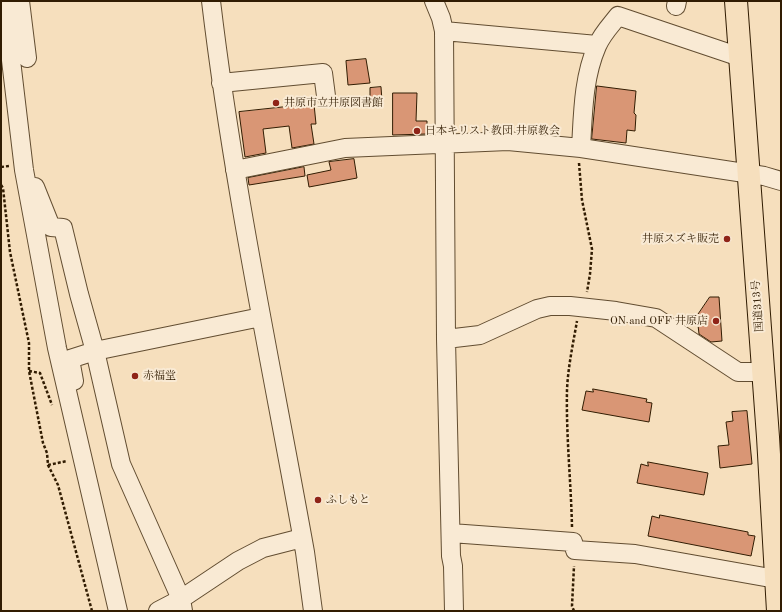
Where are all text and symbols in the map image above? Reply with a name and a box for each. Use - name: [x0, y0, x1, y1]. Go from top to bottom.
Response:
- place label: 井原市立井原図書館: [284, 96, 383, 110]
- marker: 井原市立井原図書館: [271, 98, 281, 108]
- place label: 日本キリスト教団 井原教会: [425, 124, 560, 138]
- marker: 日本キリスト教団 井原教会: [412, 126, 422, 136]
- place label: 井原スズキ販売: [642, 232, 719, 246]
- marker: 井原スズキ販売: [722, 234, 732, 244]
- street label: 国道313号: [750, 280, 766, 332]
- place label: ON and OFF 井原店: [610, 314, 708, 328]
- marker: ON and OFF 井原店: [711, 316, 721, 326]
- place label: 赤福堂: [143, 369, 176, 383]
- marker: 赤福堂: [130, 371, 140, 381]
- place label: ふしもと: [326, 493, 370, 507]
- marker: ふしもと: [313, 495, 323, 505]

